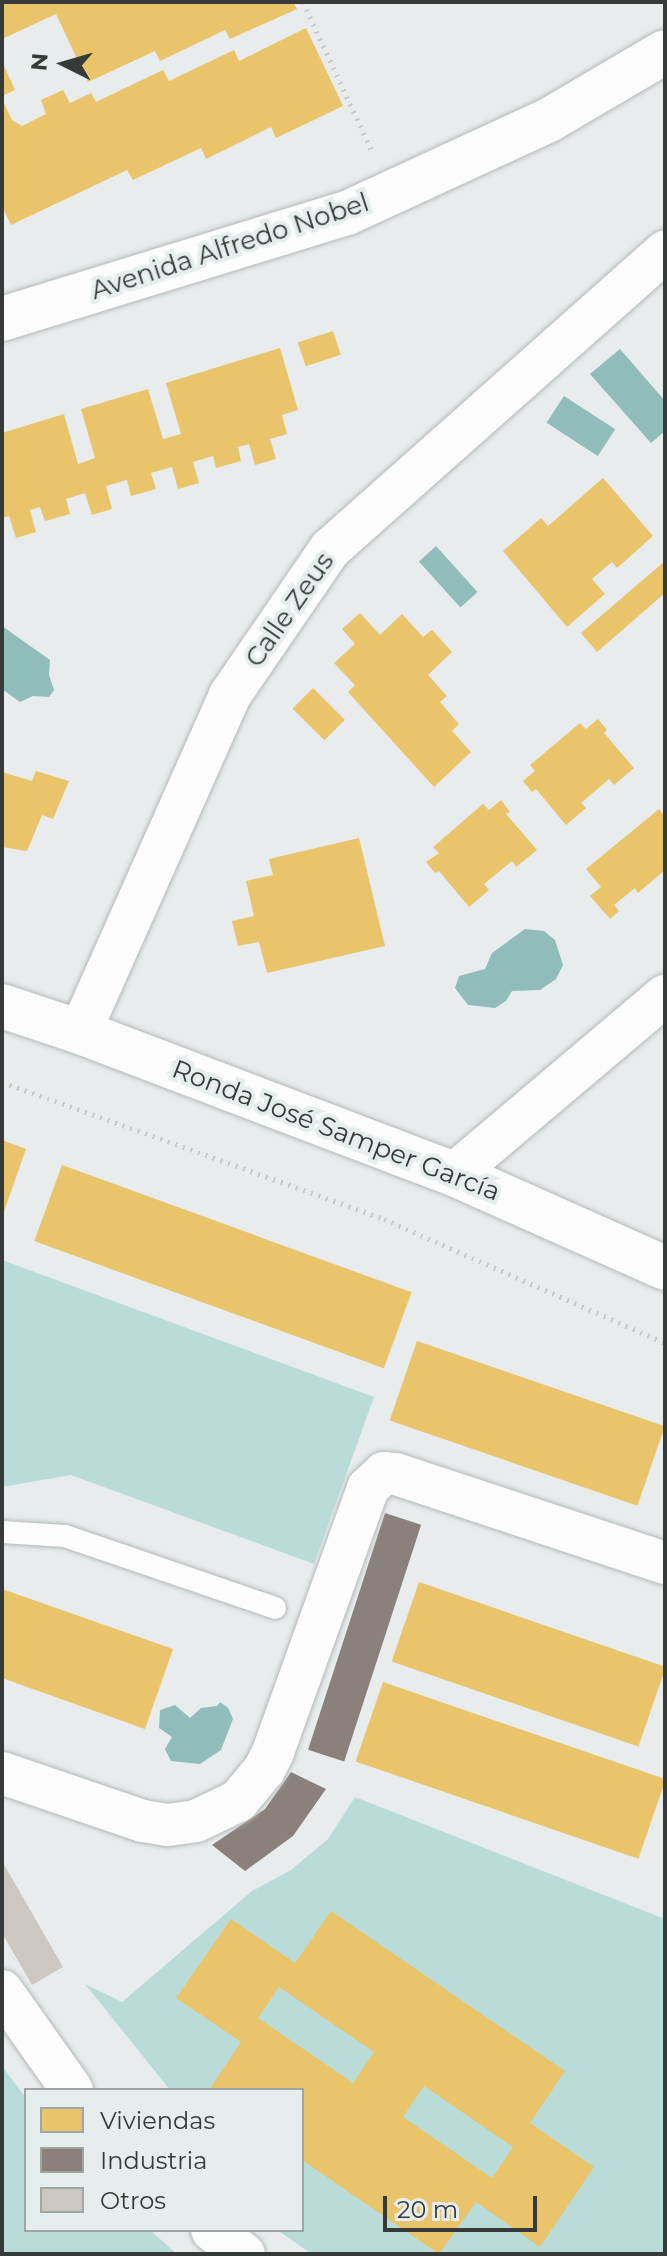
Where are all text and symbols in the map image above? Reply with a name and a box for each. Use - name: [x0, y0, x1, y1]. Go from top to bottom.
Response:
- north arrow: [24, 24, 104, 104]
- text: N: [25, 52, 54, 72]
- street label: Avenida Alfredo Nobel: [87, 187, 373, 307]
- street label: Calle Zeus: [239, 547, 341, 673]
- street label: Ronda José Samper García: [168, 1054, 504, 1208]
- legend: [24, 2088, 304, 2232]
- text: Viviendas: [100, 2106, 215, 2135]
- text: Industria: [100, 2146, 207, 2175]
- scale bar: [387, 2180, 541, 2230]
- text: Otros: [100, 2186, 166, 2215]
- text: 20 m: [397, 2195, 458, 2224]

